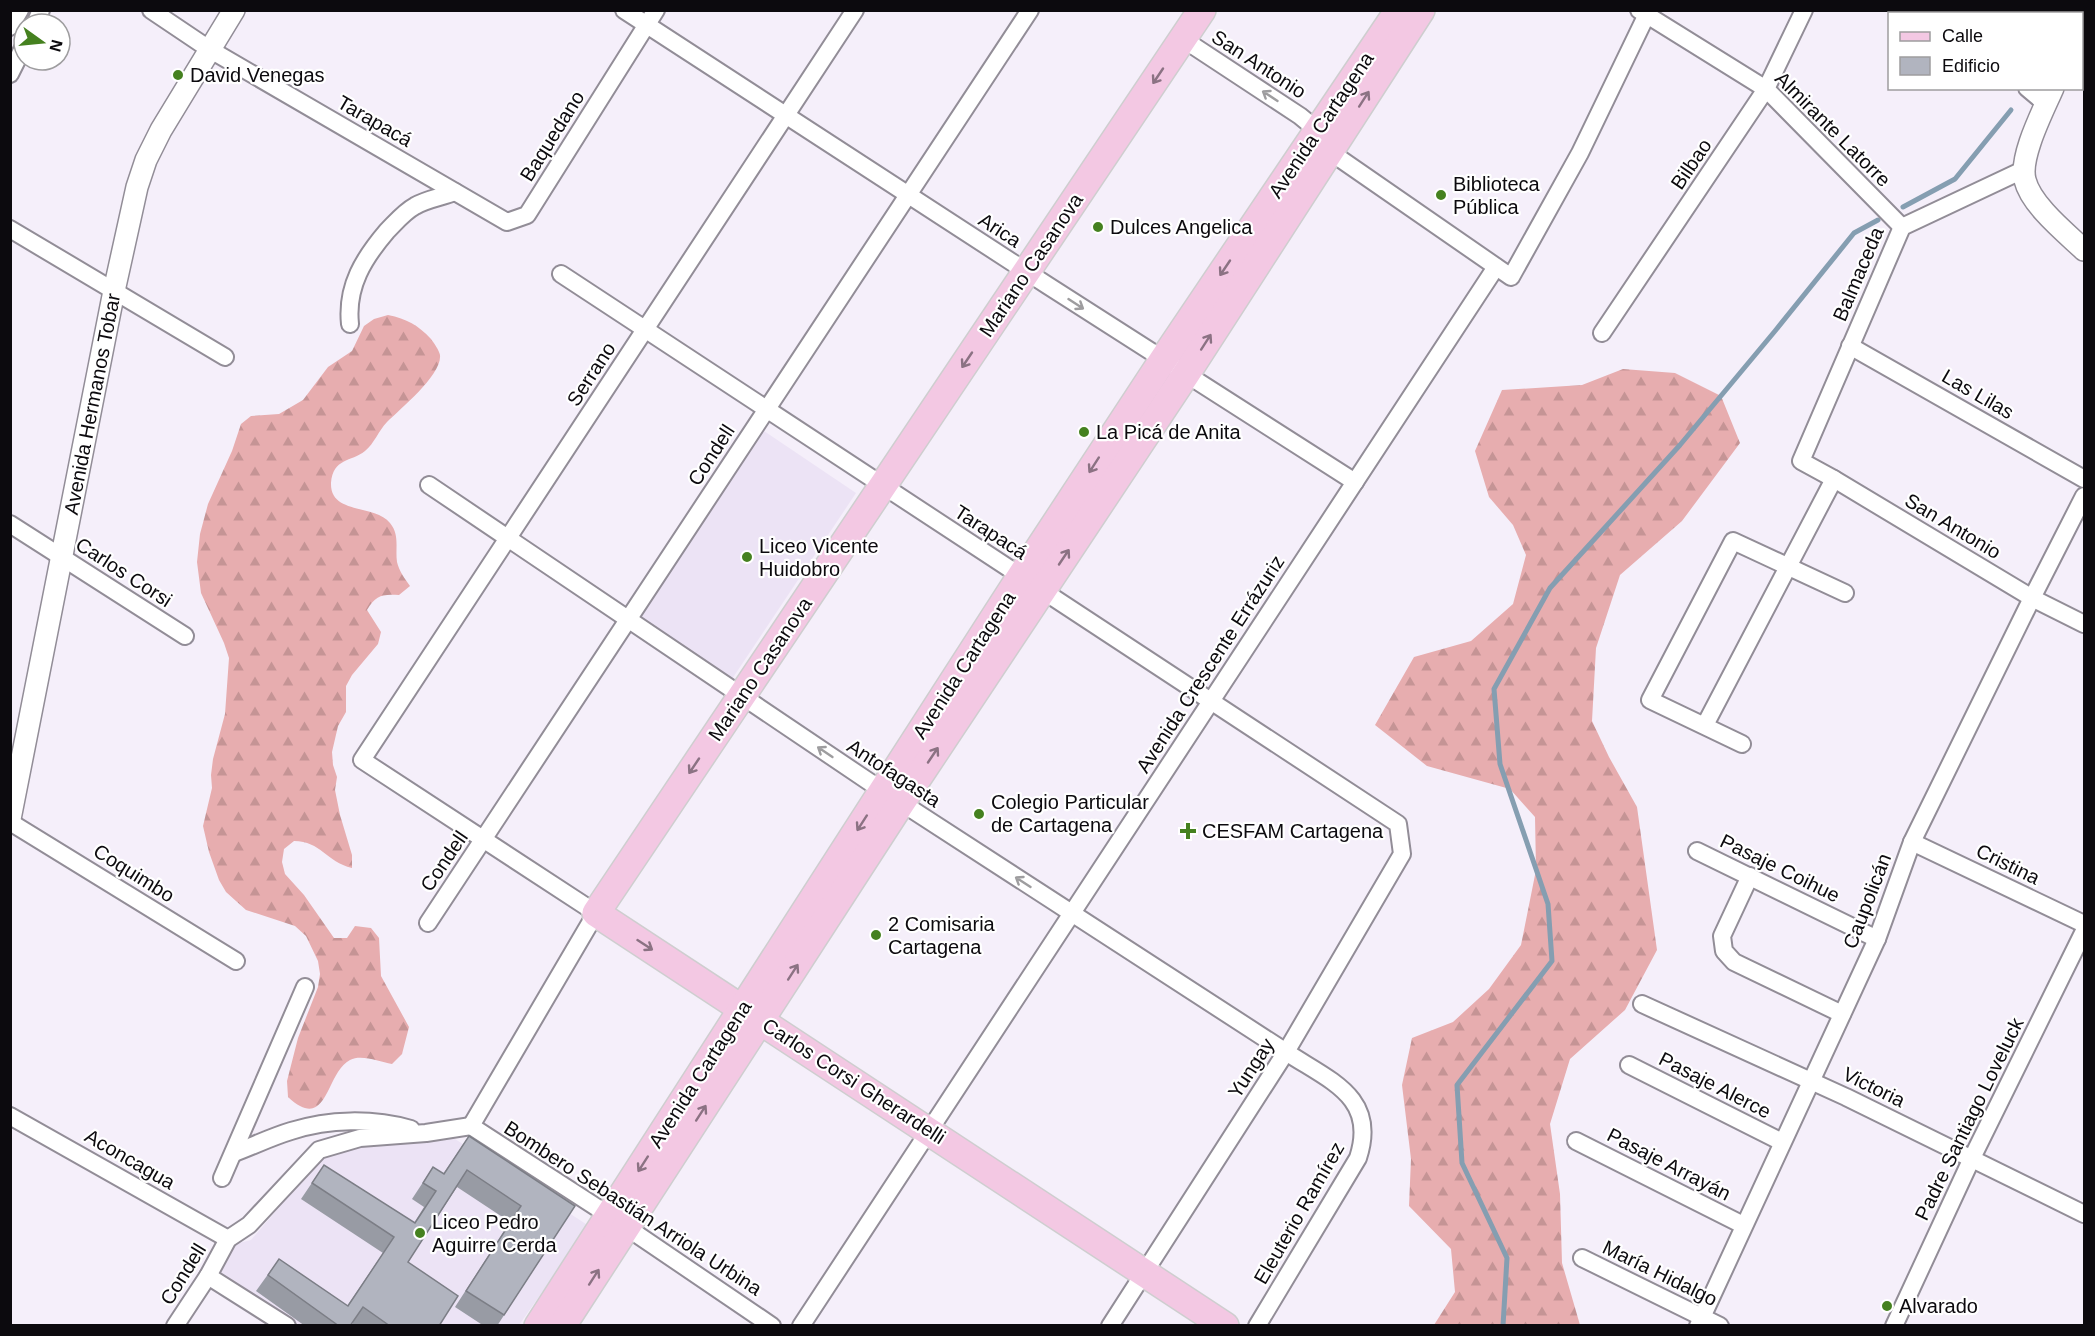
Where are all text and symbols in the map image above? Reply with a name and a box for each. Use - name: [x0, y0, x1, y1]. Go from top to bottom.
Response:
- north arrow: [12, 12, 72, 72]
- legend: [1888, 12, 2083, 90]
- street label: San Antonio: [1208, 25, 1310, 103]
- text: Calle: [1942, 26, 1983, 46]
- text: N: [46, 38, 66, 54]
- street label: Avenida Cartagena: [1264, 47, 1378, 202]
- text: Edificio: [1942, 56, 2000, 76]
- place label: David Venegas: [190, 64, 325, 86]
- street label: Almirante Latorre: [1771, 67, 1895, 191]
- marker: David Venegas: [171, 68, 185, 82]
- one-way arrow: [1152, 68, 1164, 84]
- street label: Baquedano: [516, 87, 588, 185]
- one-way arrow: [1262, 90, 1278, 102]
- street label: Tarapacá: [334, 91, 417, 152]
- one-way arrow: [1357, 91, 1370, 108]
- street label: Bilbao: [1666, 135, 1716, 193]
- place label: Biblioteca Pública: [1453, 173, 1541, 218]
- marker: Biblioteca Pública: [1434, 188, 1448, 202]
- street label: Mariano Casanova: [975, 189, 1088, 341]
- street label: Arica: [975, 208, 1026, 252]
- place label: Dulces Angelica: [1110, 216, 1253, 238]
- marker: Dulces Angelica: [1091, 220, 1105, 234]
- street label: Balmaceda: [1828, 223, 1888, 324]
- one-way arrow: [1218, 259, 1231, 276]
- street label: Avenida Hermanos Tobar: [60, 291, 124, 517]
- one-way arrow: [1067, 297, 1084, 310]
- one-way arrow: [1200, 334, 1213, 351]
- street label: Serrano: [562, 338, 620, 410]
- one-way arrow: [961, 352, 973, 368]
- street label: Las Lilas: [1938, 365, 2018, 423]
- street label: Condell: [683, 421, 739, 489]
- place label: La Picá de Anita: [1096, 421, 1241, 443]
- marker: La Picá de Anita: [1077, 425, 1091, 439]
- one-way arrow: [1087, 456, 1099, 473]
- street label: San Antonio: [1901, 489, 2005, 563]
- street label: Tarapacá: [951, 500, 1032, 564]
- street label: Carlos Corsi: [72, 533, 176, 611]
- place label: Liceo Vicente Huidobro: [759, 535, 879, 580]
- marker: Liceo Vicente Huidobro: [740, 550, 754, 564]
- one-way arrow: [1058, 550, 1070, 566]
- street label: Avenida Crescente Errázuriz: [1132, 551, 1288, 777]
- street label: Avenida Cartagena: [908, 587, 1020, 743]
- street label: Mariano Casanova: [704, 593, 817, 745]
- street label: Antofagasta: [843, 735, 945, 812]
- one-way arrow: [817, 746, 833, 758]
- one-way arrow: [927, 747, 939, 764]
- one-way arrow: [688, 758, 700, 774]
- place label: Colegio Particular de Cartagena: [991, 791, 1149, 836]
- marker: Colegio Particular de Cartagena: [972, 807, 986, 821]
- one-way arrow: [856, 814, 868, 831]
- place label: CESFAM Cartagena: [1202, 820, 1384, 842]
- marker: CESFAM Cartagena: [1179, 822, 1197, 840]
- street label: Condell: [416, 827, 472, 895]
- street label: Pasaje Coihue: [1717, 830, 1843, 906]
- street label: Cristina: [1973, 839, 2044, 889]
- street label: Coquimbo: [90, 840, 178, 906]
- street label: Caupolicán: [1839, 850, 1895, 952]
- one-way arrow: [1015, 876, 1031, 888]
- place label: 2 Comisaria Cartagena: [888, 913, 996, 958]
- marker: 2 Comisaria Cartagena: [869, 928, 883, 942]
- one-way arrow: [636, 939, 653, 951]
- one-way arrow: [787, 964, 799, 981]
- street label: Avenida Cartagena: [644, 996, 756, 1152]
- street label: Padre Santiago Loveluck: [1910, 1013, 2028, 1224]
- street label: Carlos Corsi Gherardelli: [759, 1014, 949, 1148]
- street label: Yungay: [1224, 1034, 1278, 1102]
- street label: Pasaje Alerce: [1656, 1047, 1774, 1123]
- street label: Victoria: [1839, 1063, 1909, 1112]
- one-way arrow: [694, 1105, 707, 1122]
- street label: Bombero Sebastián Arriola Urbina: [500, 1116, 767, 1300]
- street label: Pasaje Arrayán: [1604, 1123, 1734, 1205]
- street label: Aconcagua: [81, 1124, 180, 1194]
- street label: Eleuterio Ramírez: [1249, 1138, 1349, 1288]
- one-way arrow: [636, 1155, 648, 1172]
- place label: Liceo Pedro Aguirre Cerda: [432, 1211, 557, 1256]
- marker: Liceo Pedro Aguirre Cerda: [413, 1226, 427, 1240]
- street label: María Hidalgo: [1599, 1236, 1721, 1310]
- street label: Condell: [156, 1239, 210, 1309]
- one-way arrow: [588, 1269, 600, 1285]
- place label: Alvarado: [1899, 1295, 1978, 1317]
- marker: Alvarado: [1880, 1299, 1894, 1313]

